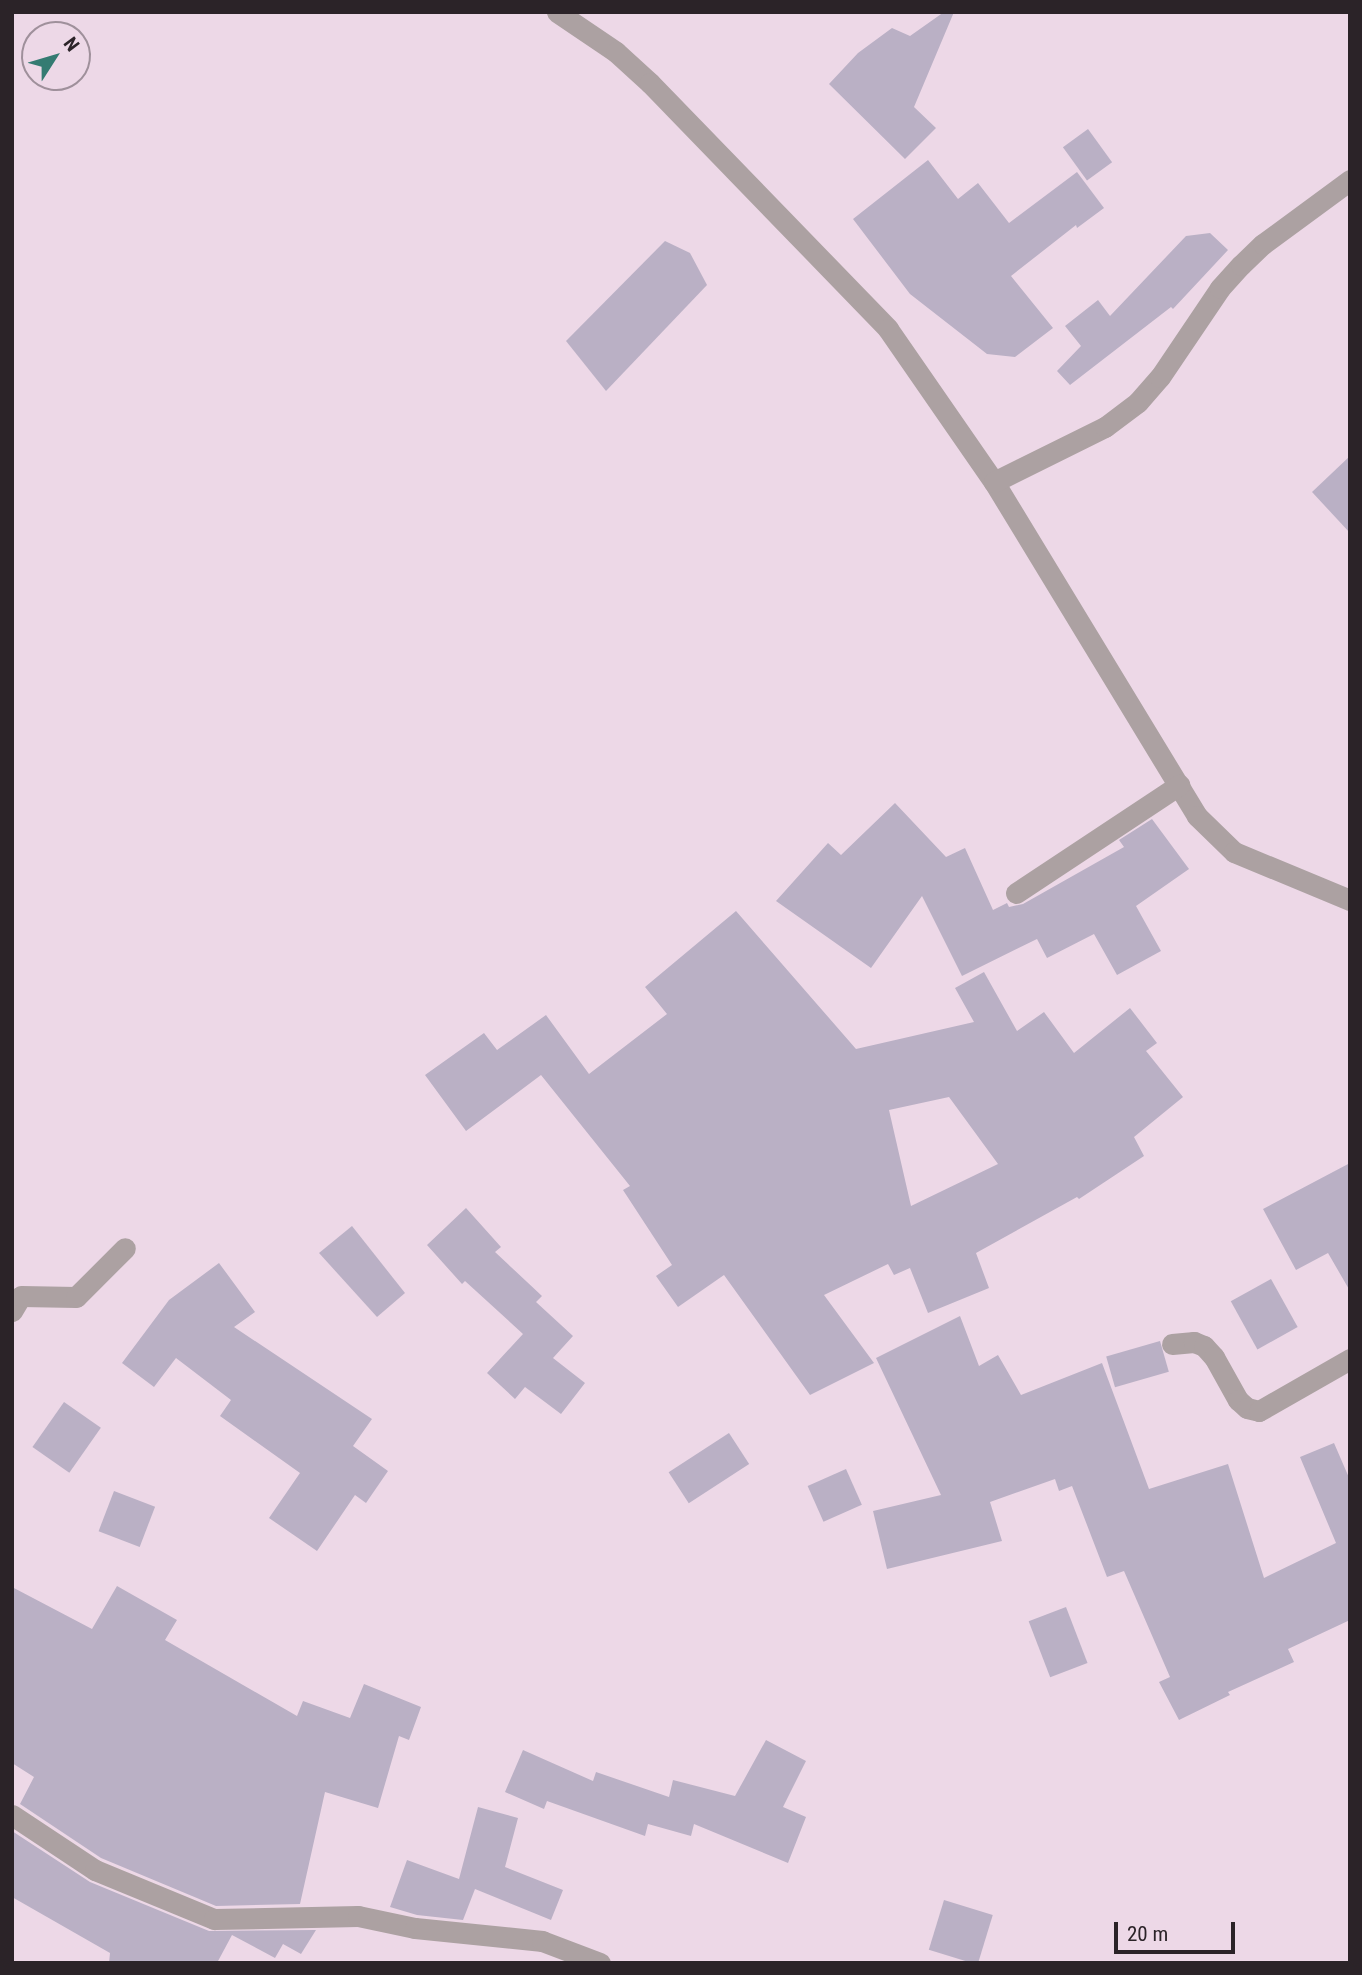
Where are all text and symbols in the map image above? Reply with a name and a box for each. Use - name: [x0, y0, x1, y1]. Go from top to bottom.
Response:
- north arrow: [21, 21, 91, 91]
- text: N: [59, 33, 84, 56]
- scale bar: [1117, 1909, 1238, 1953]
- text: 20 m: [1127, 1922, 1168, 1946]

